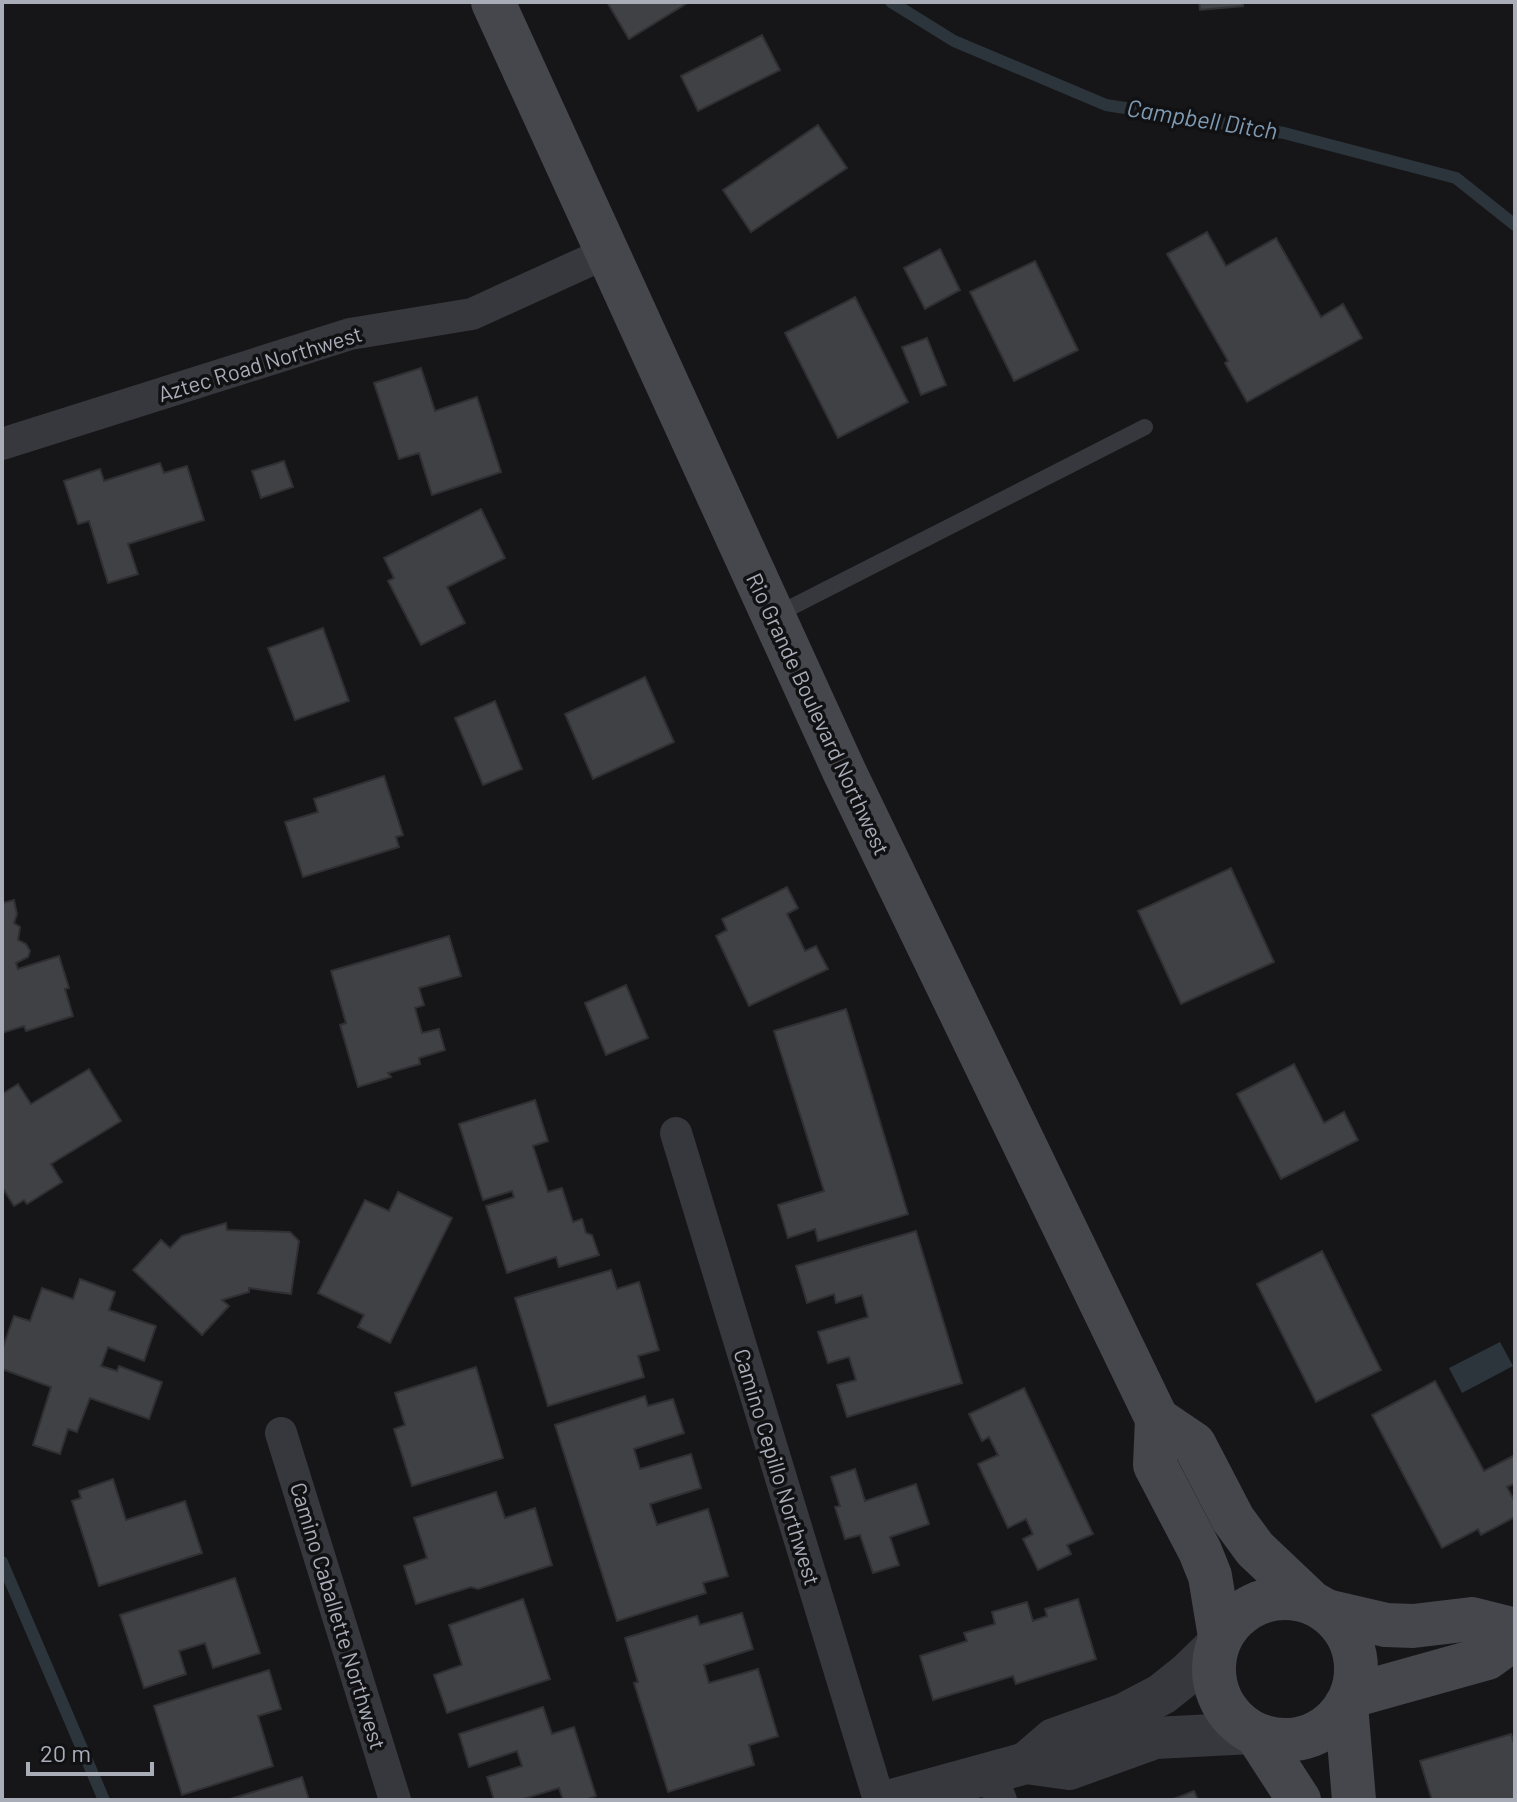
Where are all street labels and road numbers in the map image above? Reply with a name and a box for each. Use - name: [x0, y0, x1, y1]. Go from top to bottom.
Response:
- street label: Aztec Road Northwest: [155, 320, 365, 406]
- street label: Rio Grande Boulevard Northwest: [742, 568, 896, 859]
- street label: Camino Cepillo Northwest: [730, 1345, 826, 1588]
- street label: Camino Caballette Northwest: [286, 1479, 392, 1752]

